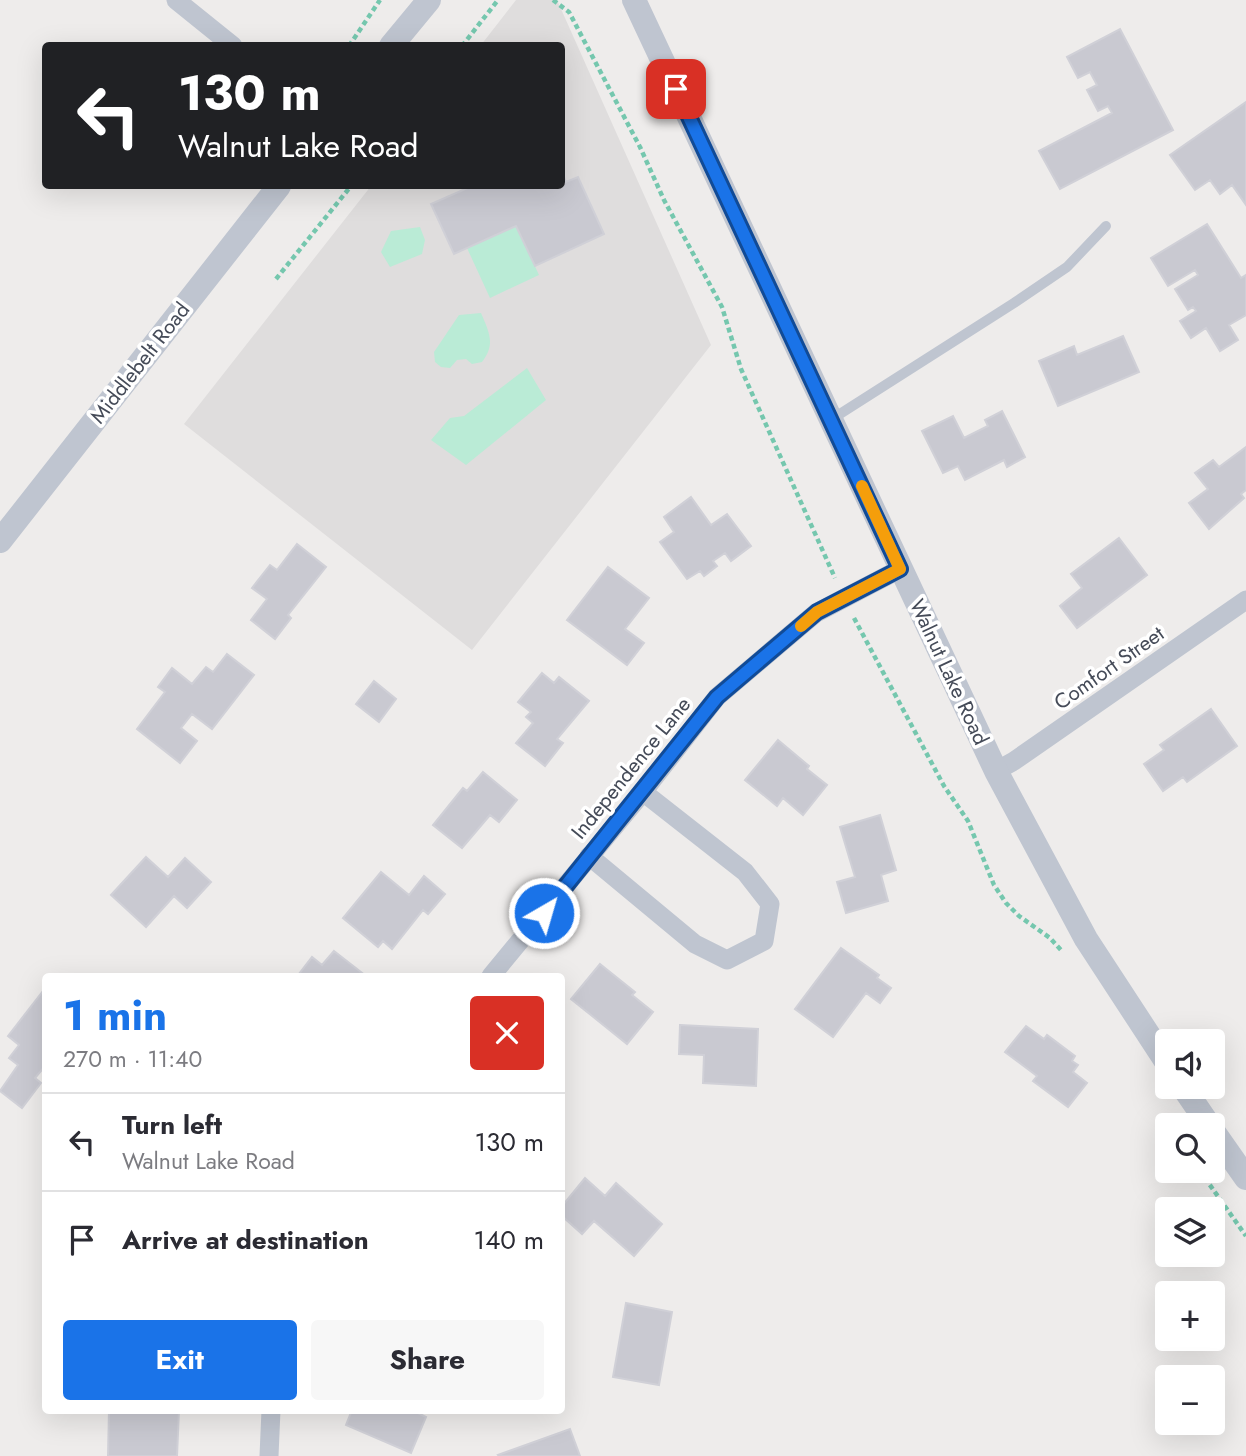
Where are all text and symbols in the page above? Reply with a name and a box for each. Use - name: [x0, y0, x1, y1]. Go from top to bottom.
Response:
- text: 130 m: [178, 58, 321, 128]
- pin: [646, 59, 706, 119]
- icon: left: [63, 70, 154, 161]
- icon: arrive: [657, 70, 695, 108]
- text: Walnut Lake Road: [178, 123, 419, 169]
- street label: Middlebelt Road: [83, 296, 197, 430]
- street label: Walnut Lake Road: [902, 594, 996, 750]
- street label: Comfort Street: [1048, 619, 1170, 717]
- street label: Independence Lane: [564, 690, 698, 845]
- position arrow: [507, 876, 581, 950]
- text: 1 min: [63, 985, 167, 1046]
- button: close: [470, 996, 544, 1070]
- map controls: [1155, 1029, 1225, 1435]
- button: sound: [1155, 1029, 1225, 1099]
- text: 270 m · 11:40: [63, 1042, 202, 1076]
- text: Turn left: [122, 1106, 222, 1144]
- button: search: [1155, 1113, 1225, 1183]
- icon: left: [63, 1123, 101, 1161]
- text: 130 m: [474, 1123, 544, 1161]
- text: Walnut Lake Road: [122, 1144, 295, 1178]
- button: layers: [1155, 1197, 1225, 1267]
- icon: arrive: [63, 1221, 101, 1259]
- text: Arrive at destination: [122, 1221, 369, 1259]
- text: 140 m: [473, 1221, 544, 1259]
- button: +: [1155, 1281, 1225, 1351]
- button: Exit: [63, 1320, 297, 1400]
- button: Share: [311, 1320, 544, 1400]
- button: −: [1155, 1365, 1225, 1435]

